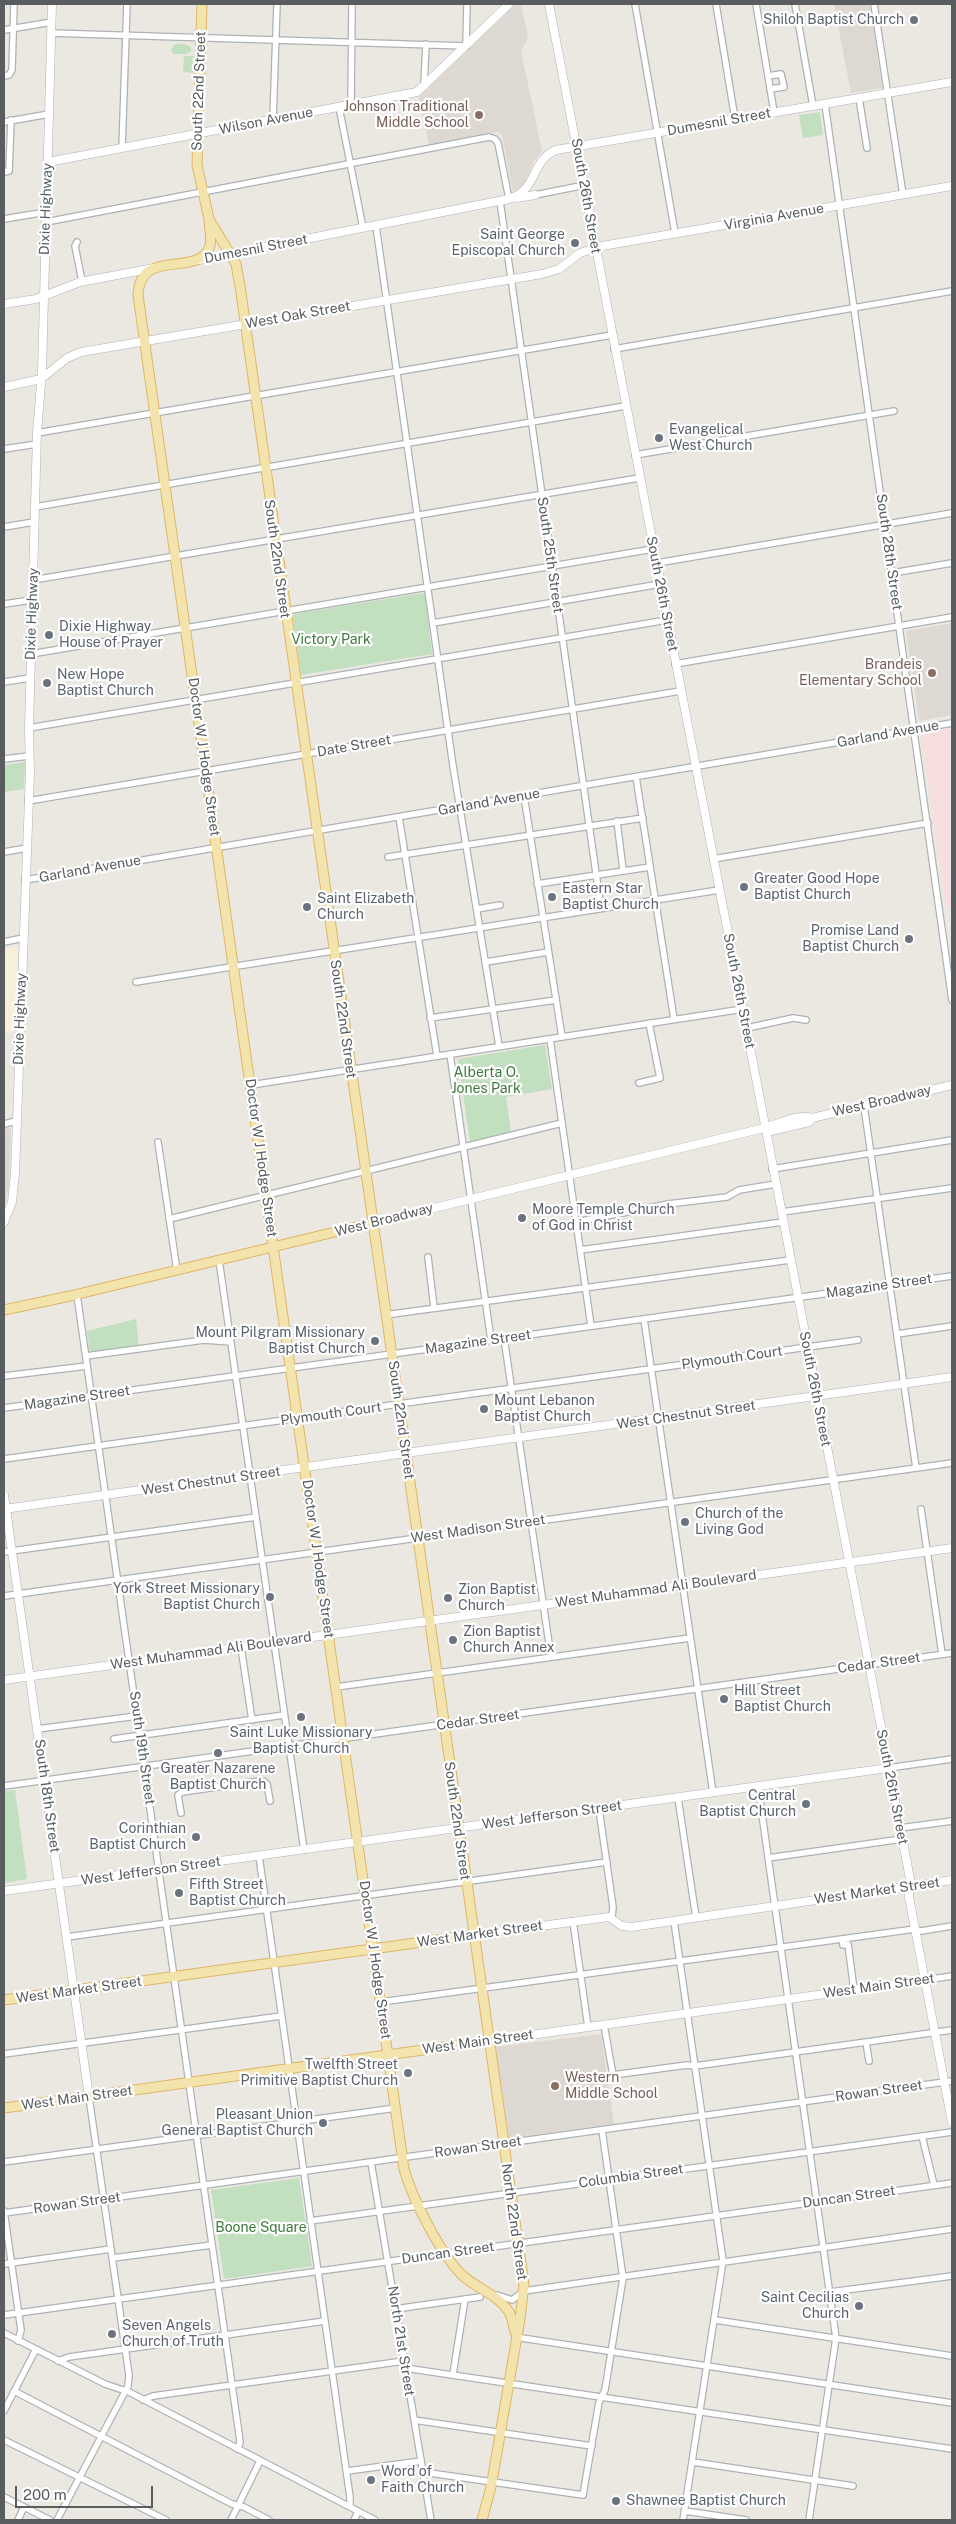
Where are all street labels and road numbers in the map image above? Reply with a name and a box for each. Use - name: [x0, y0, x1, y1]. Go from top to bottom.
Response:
- street label: South 22nd Street: [189, 31, 209, 151]
- street label: Wilson Avenue: [218, 104, 314, 138]
- street label: Dumesnil Street: [666, 105, 772, 139]
- street label: South 26th Street: [568, 137, 604, 255]
- street label: Dixie Highway: [36, 163, 56, 255]
- street label: Virginia Avenue: [723, 200, 825, 234]
- street label: Dumesnil Street: [203, 231, 309, 267]
- street label: West Oak Street: [244, 297, 352, 333]
- street label: South 28th Street: [873, 493, 905, 611]
- street label: South 25th Street: [534, 496, 566, 614]
- street label: South 22nd Street: [260, 499, 294, 619]
- street label: South 26th Street: [643, 535, 681, 653]
- street label: Dixie Highway: [22, 568, 42, 660]
- street label: Doctor W J Hodge Street: [185, 677, 223, 837]
- street label: Garland Avenue: [836, 717, 940, 751]
- street label: Date Street: [316, 731, 392, 761]
- street label: Garland Avenue: [437, 785, 541, 819]
- street label: Garland Avenue: [38, 852, 142, 886]
- street label: South 26th Street: [720, 932, 758, 1050]
- street label: South 22nd Street: [326, 959, 360, 1079]
- street label: Dixie Highway: [10, 973, 30, 1065]
- street label: Doctor W J Hodge Street: [242, 1078, 280, 1238]
- street label: West Broadway: [831, 1081, 933, 1121]
- street label: West Broadway: [333, 1200, 435, 1240]
- street label: Magazine Street: [825, 1270, 933, 1302]
- street label: Magazine Street: [424, 1326, 532, 1358]
- street label: South 26th Street: [796, 1330, 834, 1448]
- street label: Plymouth Court: [680, 1343, 784, 1373]
- street label: South 22nd Street: [384, 1360, 418, 1480]
- street label: Magazine Street: [23, 1382, 131, 1414]
- street label: West Chestnut Street: [615, 1397, 757, 1433]
- street label: Plymouth Court: [279, 1399, 383, 1429]
- street label: West Chestnut Street: [140, 1463, 282, 1499]
- street label: Doctor W J Hodge Street: [299, 1479, 337, 1639]
- street label: West Madison Street: [410, 1511, 546, 1547]
- street label: West Muhammad Ali Boulevard: [554, 1567, 758, 1611]
- street label: West Muhammad Ali Boulevard: [109, 1629, 313, 1673]
- street label: Cedar Street: [837, 1649, 921, 1677]
- street label: South 19th Street: [126, 1690, 158, 1806]
- street label: Cedar Street: [436, 1706, 520, 1734]
- street label: South 26th Street: [873, 1728, 911, 1846]
- street label: South 18th Street: [31, 1738, 63, 1854]
- street label: South 22nd Street: [440, 1761, 474, 1881]
- street label: West Jefferson Street: [481, 1797, 623, 1833]
- street label: West Jefferson Street: [80, 1853, 222, 1889]
- street label: West Market Street: [813, 1874, 941, 1908]
- street label: Doctor W J Hodge Street: [356, 1880, 394, 2040]
- street label: West Market Street: [416, 1917, 544, 1951]
- street label: West Main Street: [822, 1970, 936, 2002]
- street label: West Market Street: [15, 1973, 143, 2007]
- street label: West Main Street: [421, 2026, 535, 2058]
- street label: Rowan Street: [834, 2077, 924, 2105]
- street label: West Main Street: [20, 2082, 134, 2114]
- street label: Rowan Street: [433, 2133, 523, 2161]
- street label: Columbia Street: [577, 2160, 685, 2192]
- street label: North 22nd Street: [497, 2162, 531, 2282]
- street label: Duncan Street: [801, 2182, 897, 2212]
- street label: Rowan Street: [32, 2189, 122, 2217]
- street label: Duncan Street: [400, 2238, 496, 2268]
- street label: North 21st Street: [384, 2285, 418, 2397]

